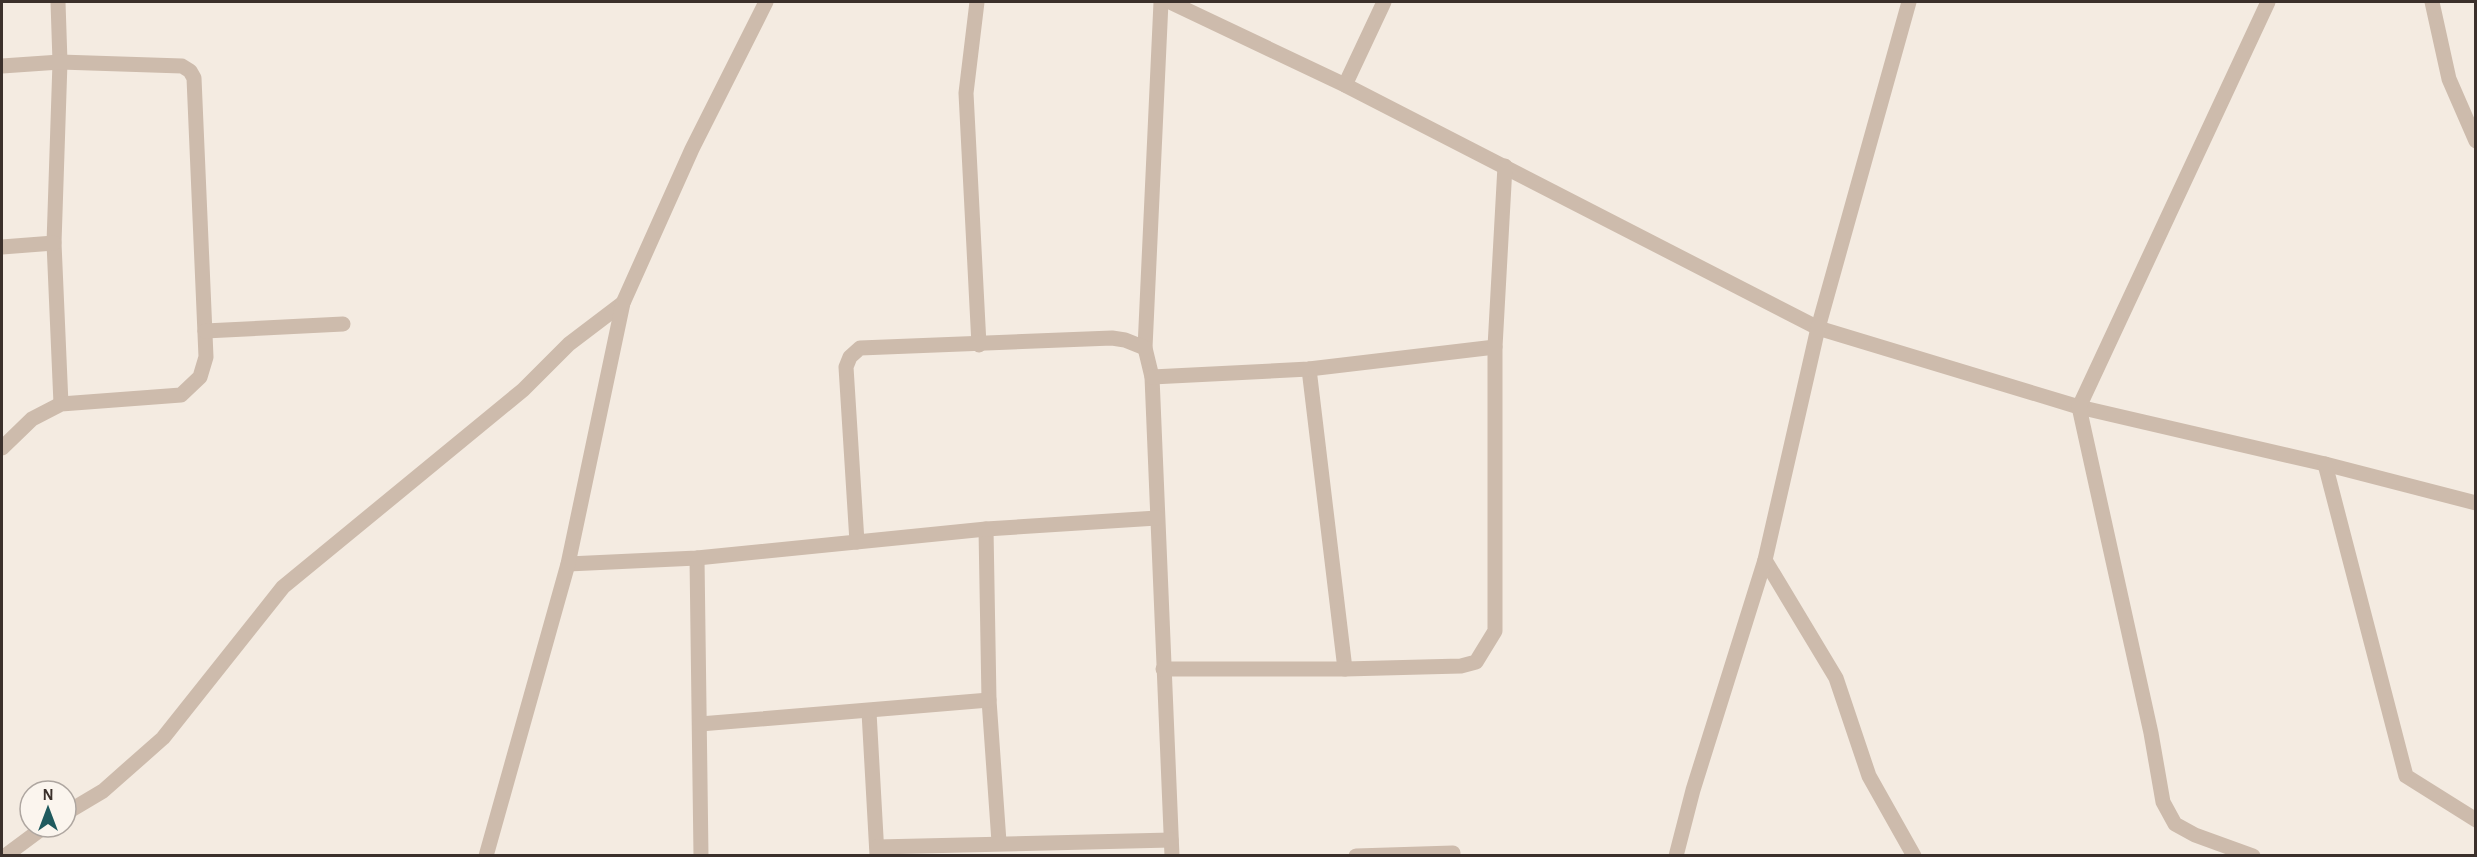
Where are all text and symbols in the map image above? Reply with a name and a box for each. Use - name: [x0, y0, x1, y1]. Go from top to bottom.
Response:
- north arrow: [18, 779, 78, 839]
- text: N: [42, 787, 54, 803]

